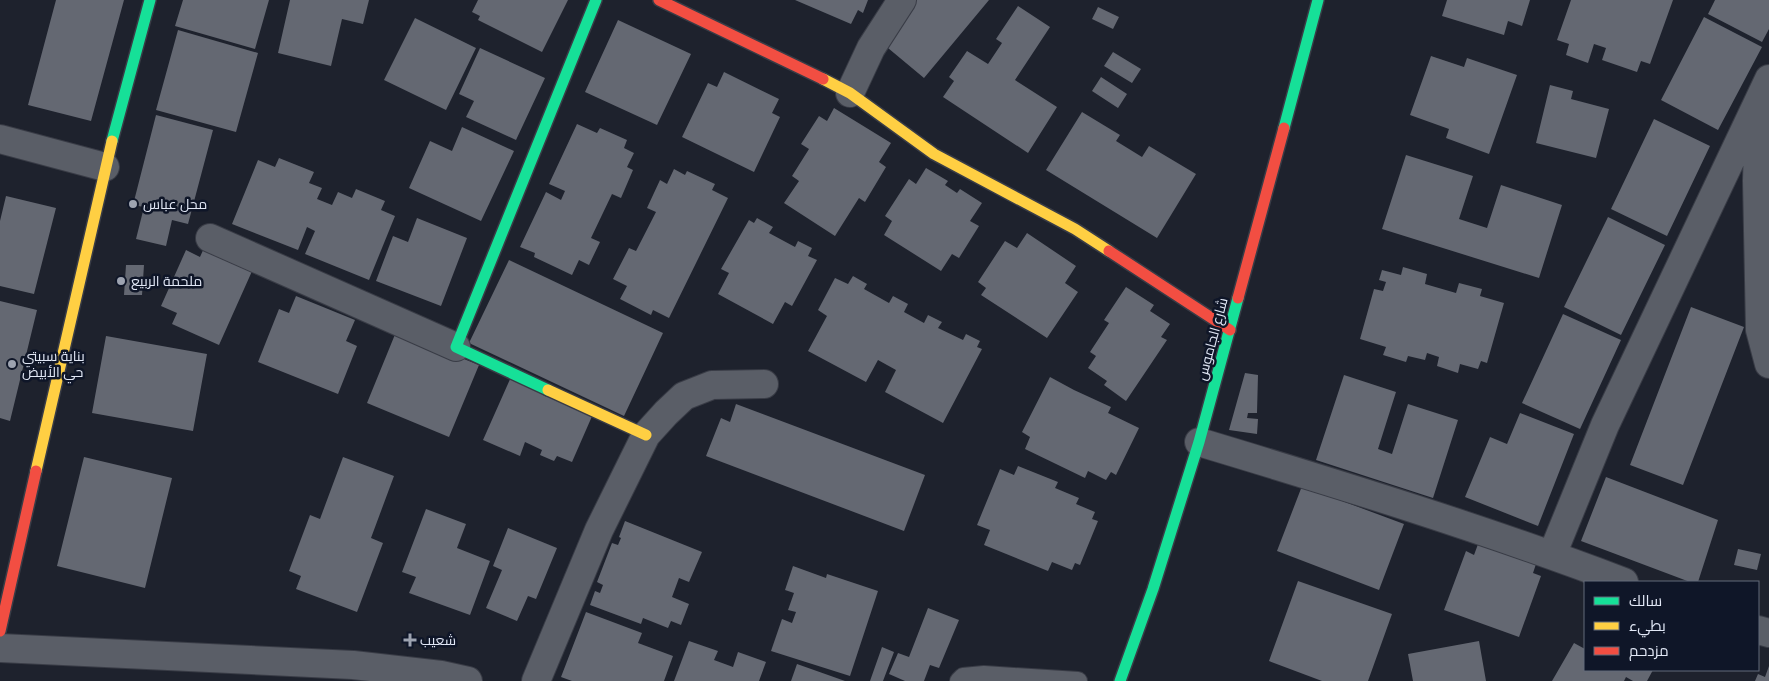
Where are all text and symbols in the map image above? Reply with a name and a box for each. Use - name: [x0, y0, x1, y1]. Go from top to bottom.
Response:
- place label: محل عباس: [143, 196, 207, 213]
- marker: محل عباس: [127, 198, 139, 210]
- place label: ملحمة الربيع: [131, 273, 202, 290]
- marker: ملحمة الربيع: [115, 275, 127, 287]
- street label: شارع الجاموس: [1193, 296, 1232, 382]
- place label: بناية سبيتي حي الأبيض: [22, 348, 85, 384]
- marker: بناية سبيتي حي الأبيض: [6, 358, 18, 370]
- legend: [1584, 581, 1759, 671]
- text: سالك: [1629, 592, 1662, 610]
- text: بطيء: [1629, 617, 1666, 638]
- place label: شعيب: [420, 632, 456, 649]
- marker: شعيب: [404, 634, 416, 646]
- text: مزدحم: [1629, 642, 1669, 661]

